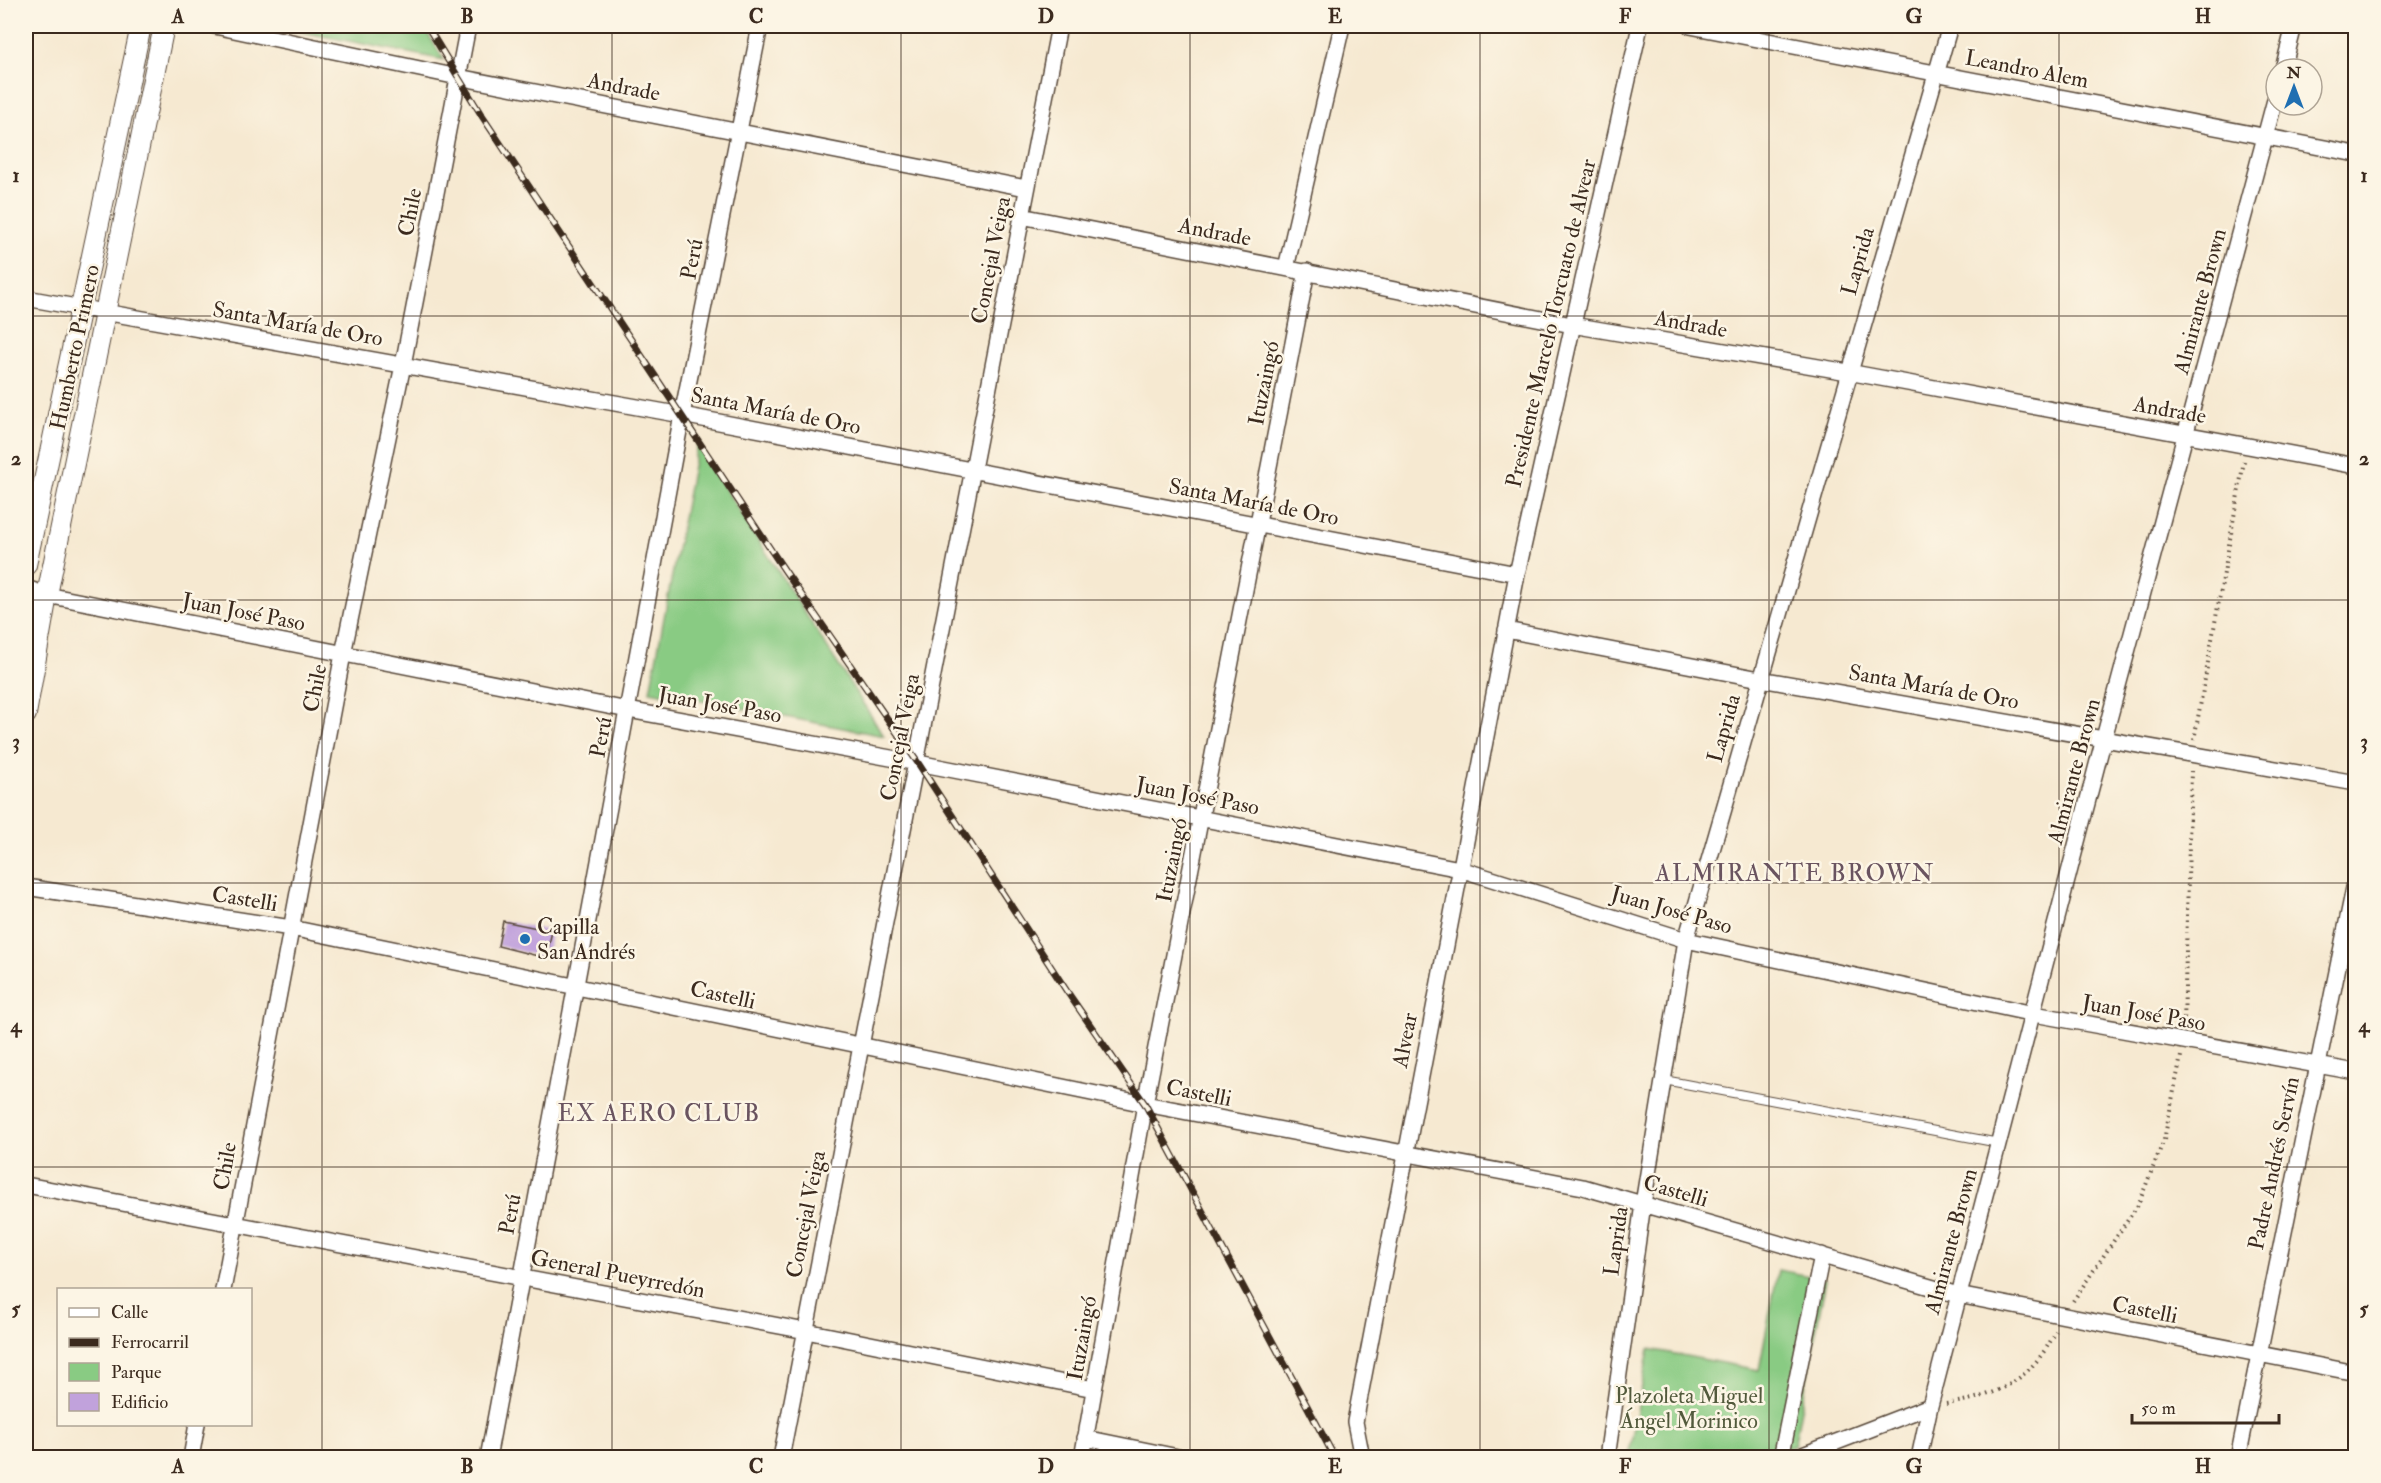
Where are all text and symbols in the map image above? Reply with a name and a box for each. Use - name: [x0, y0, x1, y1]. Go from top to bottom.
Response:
- text: A: [171, 4, 185, 29]
- text: B: [460, 4, 474, 29]
- text: C: [749, 4, 763, 29]
- text: D: [1038, 4, 1054, 29]
- text: E: [1328, 4, 1343, 29]
- text: F: [1619, 4, 1632, 29]
- text: G: [1906, 4, 1923, 29]
- text: H: [2195, 4, 2211, 29]
- street label: Leandro Alem: [1963, 43, 2091, 95]
- north arrow: [2264, 57, 2324, 117]
- text: N: [2286, 63, 2302, 83]
- street label: Andrade: [584, 66, 662, 108]
- street label: Presidente Marcelo Torcuato de Alvear: [1500, 155, 1603, 490]
- text: 1: [12, 163, 20, 188]
- text: 1: [2360, 163, 2368, 188]
- street label: Chile: [392, 186, 428, 239]
- street label: Concejal Veiga: [965, 193, 1017, 326]
- street label: Andrade: [1175, 211, 1253, 253]
- street label: Laprida: [1835, 223, 1882, 299]
- street label: Almirante Brown: [2167, 225, 2233, 378]
- street label: Perú: [674, 236, 710, 282]
- street label: Humberto Primero: [44, 262, 106, 432]
- street label: Santa María de Oro: [210, 295, 385, 353]
- street label: Andrade: [1651, 304, 1729, 344]
- street label: Ituzaingó: [1242, 339, 1286, 428]
- street label: Santa María de Oro: [688, 381, 863, 441]
- street label: Andrade: [2130, 390, 2208, 430]
- text: 2: [11, 446, 21, 471]
- text: 2: [2359, 446, 2369, 471]
- street label: Santa María de Oro: [1166, 472, 1341, 532]
- street label: Juan José Paso: [179, 586, 308, 638]
- street label: Santa María de Oro: [1846, 658, 2021, 716]
- street label: Chile: [297, 662, 333, 715]
- street label: Concejal Veiga: [874, 670, 926, 803]
- street label: Juan José Paso: [655, 680, 784, 730]
- street label: Laprida: [1701, 690, 1748, 766]
- street label: Almirante Brown: [2041, 695, 2107, 848]
- street label: Perú: [583, 714, 619, 760]
- text: 3: [12, 729, 20, 754]
- text: 3: [2360, 729, 2368, 754]
- street label: Juan José Paso: [1133, 770, 1262, 822]
- street label: Ituzaingó: [1150, 816, 1194, 905]
- district label: ALMIRANTE BROWN: [1654, 858, 1935, 889]
- street label: Juan José Paso: [1607, 879, 1736, 941]
- street label: Castelli: [210, 880, 280, 918]
- place label: Capilla San Andrés: [537, 913, 635, 966]
- marker: Capilla San Andrés: [518, 932, 532, 946]
- street label: Castelli: [688, 974, 758, 1016]
- street label: Juan José Paso: [2079, 988, 2208, 1038]
- street label: Alvear: [1386, 1010, 1424, 1071]
- text: 4: [10, 1013, 23, 1038]
- text: 4: [2358, 1013, 2371, 1038]
- street label: Castelli: [1164, 1073, 1234, 1113]
- street label: Padre Andrés Servín: [2242, 1074, 2306, 1252]
- district label: EX AERO CLUB: [557, 1098, 761, 1129]
- street label: Chile: [207, 1140, 243, 1192]
- street label: Concejal Veiga: [780, 1147, 832, 1280]
- street label: Almirante Brown: [1918, 1165, 1984, 1318]
- street label: Castelli: [1640, 1168, 1711, 1214]
- street label: Perú: [492, 1191, 528, 1237]
- street label: Laprida: [1597, 1204, 1636, 1278]
- street label: General Pueyrredón: [528, 1243, 707, 1305]
- legend: [57, 1288, 252, 1426]
- street label: Castelli: [2110, 1290, 2180, 1330]
- street label: Ituzaingó: [1061, 1294, 1103, 1383]
- text: 5: [12, 1296, 22, 1321]
- text: 5: [2360, 1296, 2370, 1321]
- text: Calle: [111, 1301, 149, 1324]
- text: Ferrocarril: [111, 1331, 189, 1354]
- text: Parque: [111, 1361, 162, 1384]
- park label: Plazoleta Miguel Ángel Morinico: [1615, 1382, 1764, 1435]
- scale bar: [2132, 1387, 2279, 1425]
- text: Edificio: [111, 1391, 168, 1414]
- text: 50 m: [2141, 1397, 2176, 1420]
- text: A: [171, 1454, 185, 1479]
- text: B: [460, 1454, 474, 1479]
- text: C: [749, 1454, 763, 1479]
- text: D: [1038, 1454, 1054, 1479]
- text: E: [1328, 1454, 1343, 1479]
- text: F: [1619, 1454, 1632, 1479]
- text: G: [1906, 1454, 1923, 1479]
- text: H: [2195, 1454, 2211, 1479]

